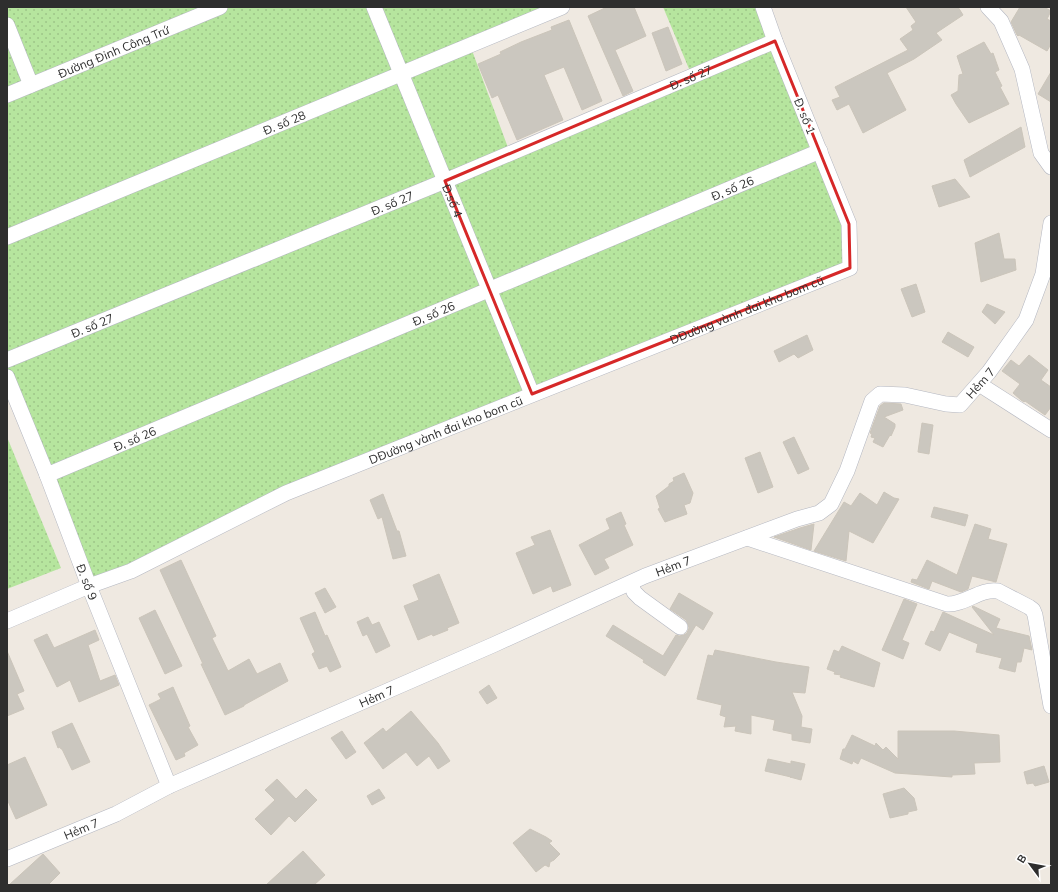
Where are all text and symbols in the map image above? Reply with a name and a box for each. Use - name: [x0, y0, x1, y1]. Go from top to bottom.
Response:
- street label: Đường Đinh Công Trứ: [55, 21, 172, 81]
- street label: Đ. số 27: [667, 61, 714, 92]
- street label: Đ. số 1: [791, 96, 819, 136]
- street label: Đ. số 28: [261, 107, 308, 138]
- street label: Đ, số 26: [709, 172, 756, 203]
- street label: Đ.số 4: [440, 182, 466, 219]
- street label: Đ. số 27: [369, 187, 416, 218]
- street label: DĐường vành đai kho bom cũ: [667, 272, 826, 347]
- street label: Đ, số 26: [410, 297, 457, 329]
- street label: Đ. số 27: [69, 310, 116, 341]
- street label: Hẻm 7: [962, 364, 998, 401]
- street label: DĐường vành đai kho bom cũ: [366, 392, 525, 467]
- street label: Đ, số 26: [111, 423, 158, 454]
- street label: Hẻm 7: [653, 552, 693, 579]
- street label: Đ. số 9: [74, 562, 101, 602]
- street label: Hẻm 7: [357, 682, 396, 710]
- street label: Hẻm 7: [61, 815, 101, 842]
- north arrow: [1010, 844, 1050, 884]
- text: B: [1014, 851, 1030, 866]

